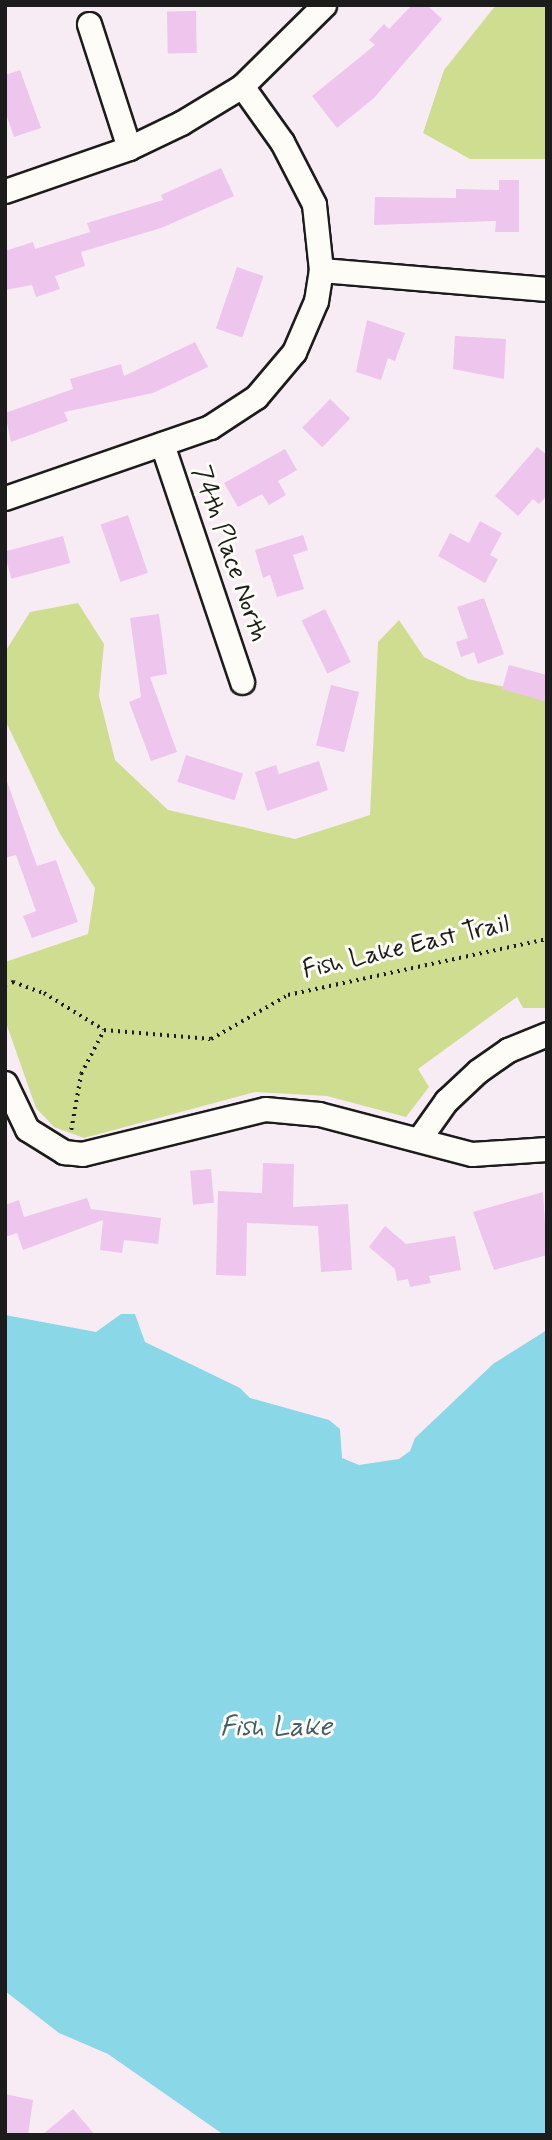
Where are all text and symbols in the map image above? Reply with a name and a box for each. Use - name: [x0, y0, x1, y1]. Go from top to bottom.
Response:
- street label: 74th Place North: [184, 461, 274, 647]
- street label: Fish Lake East Trail: [300, 909, 512, 987]
- water label: Fish Lake: [220, 1711, 332, 1745]

